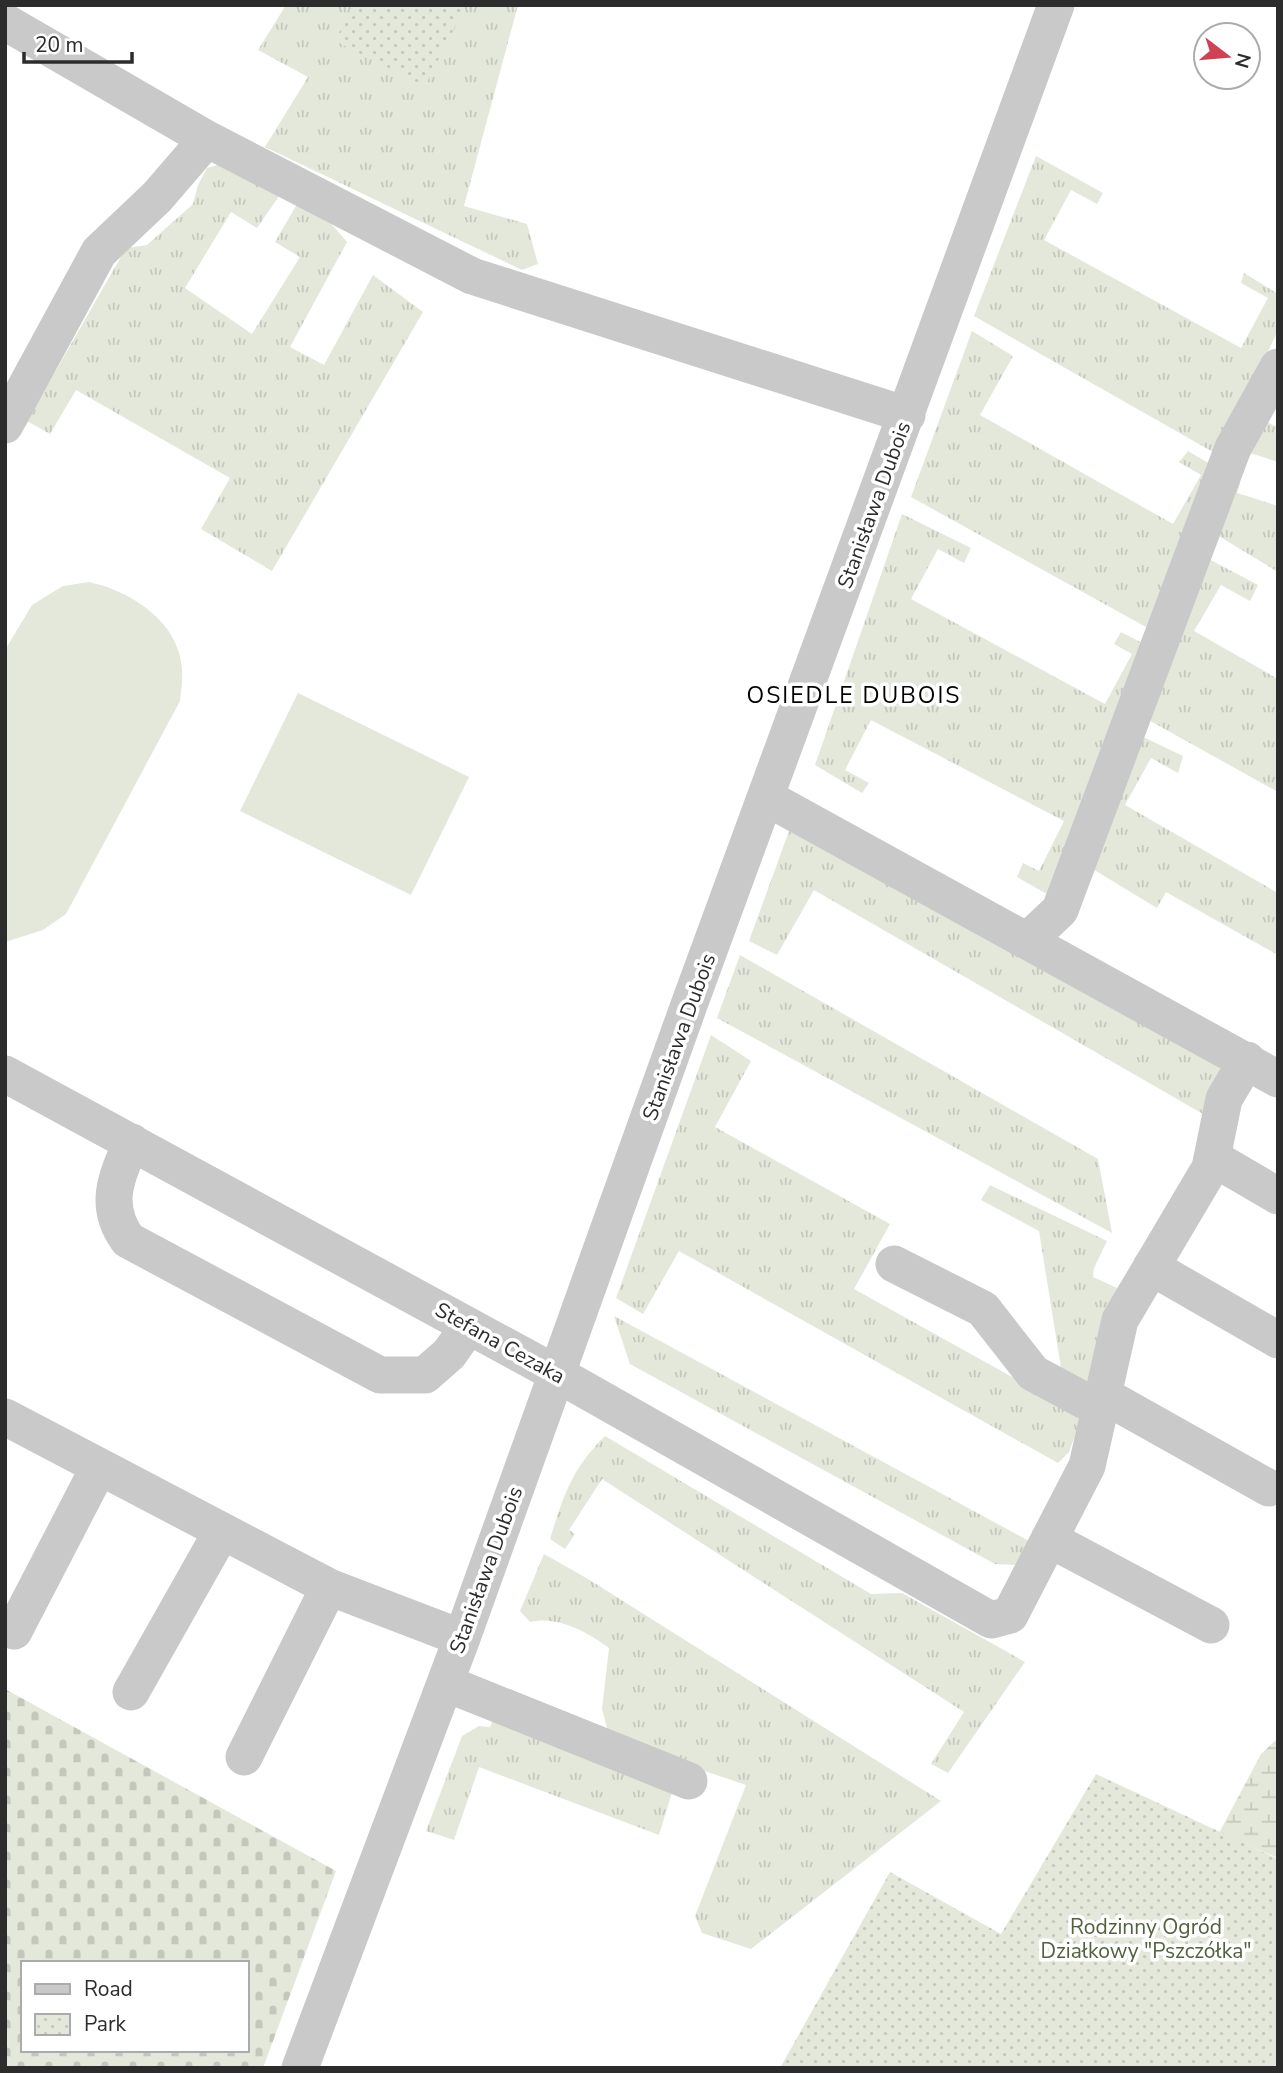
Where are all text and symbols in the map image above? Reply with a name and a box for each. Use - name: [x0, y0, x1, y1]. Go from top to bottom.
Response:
- scale bar: [24, 21, 133, 65]
- north arrow: [1192, 21, 1262, 91]
- text: 20 m: [35, 31, 84, 59]
- text: N: [1228, 50, 1257, 71]
- street label: Stanisława Dubois: [831, 418, 917, 592]
- district label: OSIEDLE DUBOIS: [747, 680, 962, 711]
- street label: Stanisława Dubois: [636, 950, 722, 1124]
- street label: Stefana Cezaka: [430, 1296, 570, 1390]
- street label: Stanisława Dubois: [443, 1483, 529, 1657]
- park label: Rodzinny Ogród Działkowy "Pszczółka": [1040, 1913, 1252, 1965]
- legend: [21, 1961, 248, 2052]
- text: Road: [84, 1975, 133, 2003]
- text: Park: [84, 2010, 126, 2038]

